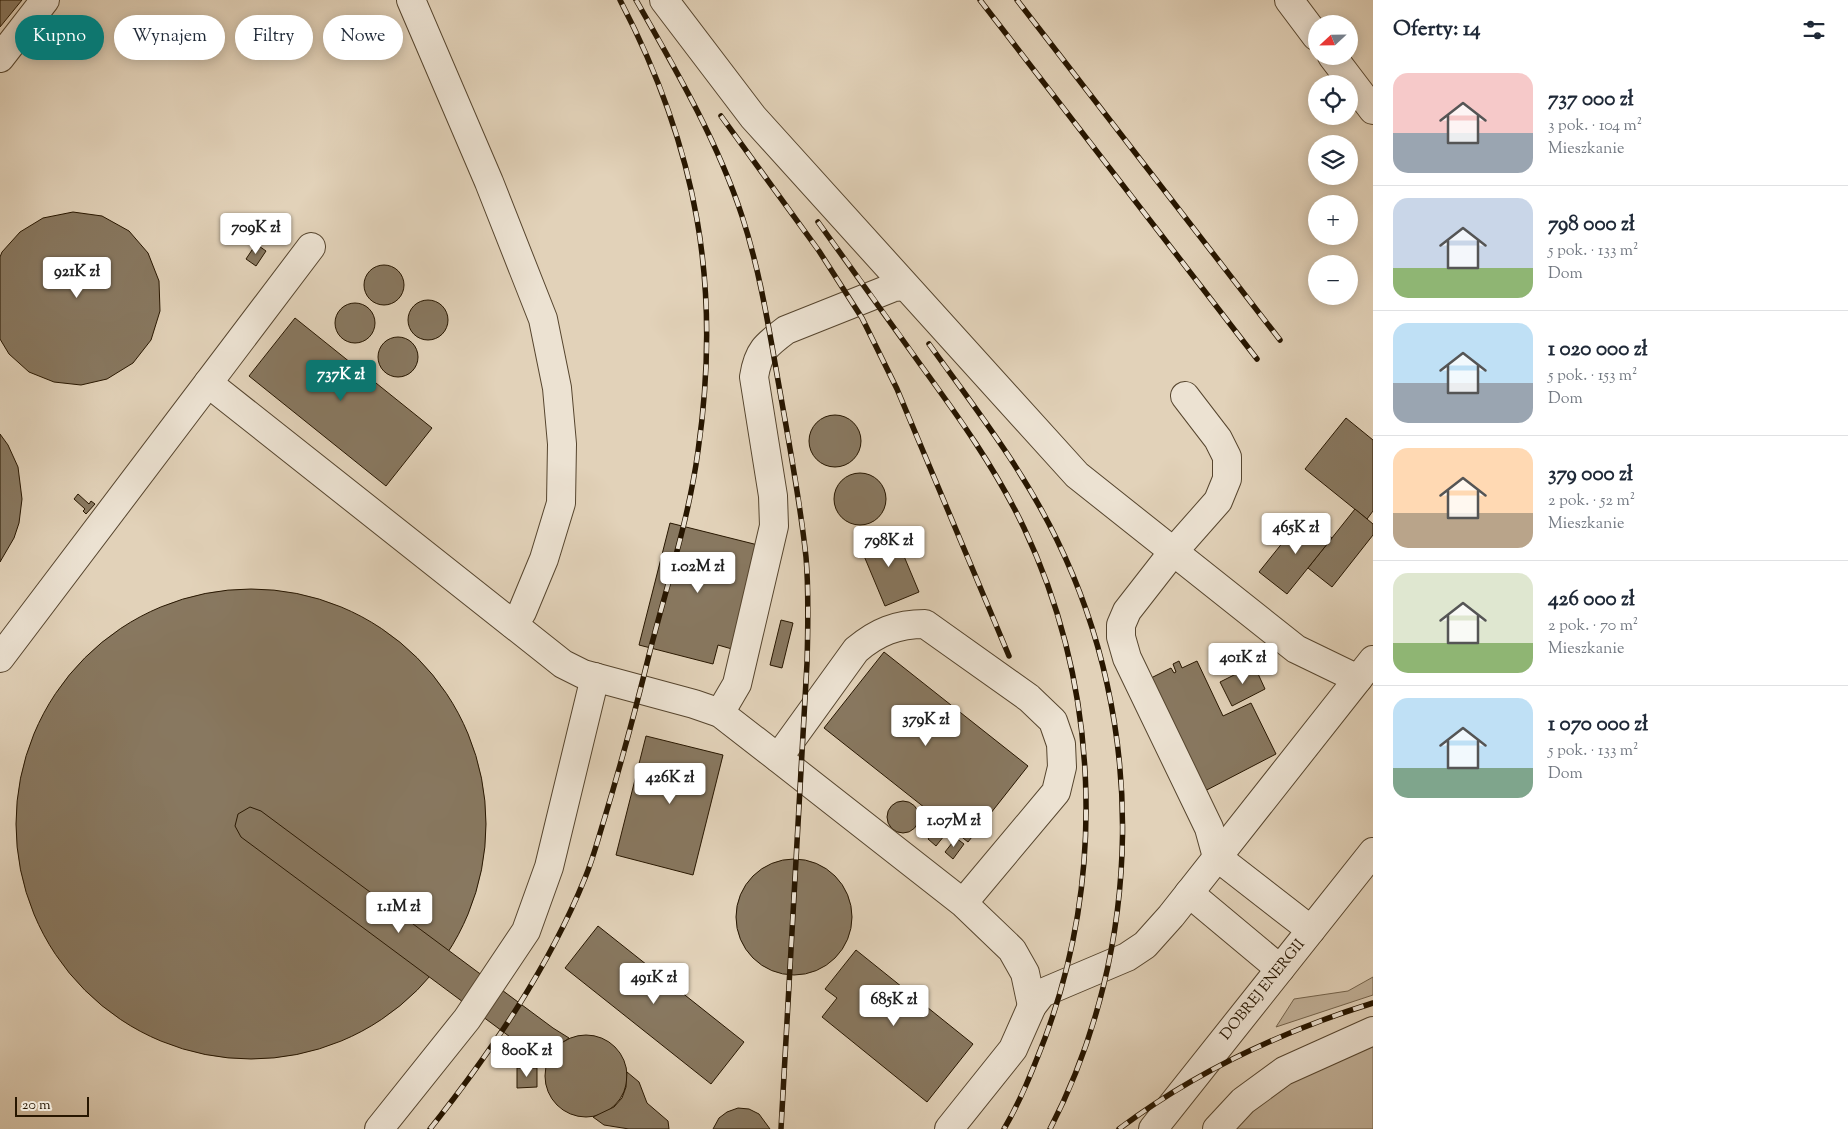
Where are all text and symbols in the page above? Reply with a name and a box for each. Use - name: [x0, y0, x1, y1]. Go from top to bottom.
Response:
- chip: Kupno: [15, 15, 104, 60]
- chip: Wynajem: [114, 15, 225, 60]
- chip: Filtry: [235, 15, 313, 60]
- chip: Nowe: [323, 15, 403, 60]
- north arrow: [1308, 15, 1358, 65]
- map controls: [1308, 15, 1358, 305]
- text: Oferty: 14: [1393, 15, 1481, 45]
- icon: filters: [1800, 16, 1828, 44]
- button: locate: [1308, 75, 1358, 125]
- text: 737 000 zł: [1548, 85, 1634, 115]
- icon: home: [1433, 93, 1493, 153]
- text: 3 pok. · 104 m²: [1548, 115, 1642, 138]
- button: layers: [1308, 135, 1358, 185]
- text: Mieszkanie: [1548, 138, 1624, 161]
- button: +: [1308, 195, 1358, 245]
- text: 798 000 zł: [1548, 210, 1635, 240]
- pin: 709K zł: [210, 212, 302, 255]
- text: 709K zł: [231, 217, 281, 240]
- icon: home: [1433, 218, 1493, 278]
- text: 5 pok. · 133 m²: [1548, 240, 1638, 263]
- button: −: [1308, 255, 1358, 305]
- pin: 921K zł: [31, 256, 123, 299]
- text: 921K zł: [54, 261, 100, 284]
- text: Dom: [1548, 263, 1583, 286]
- text: 1 020 000 zł: [1548, 335, 1648, 365]
- icon: home: [1433, 343, 1493, 403]
- pin: 737K zł: [295, 360, 387, 402]
- text: 737K zł: [317, 364, 365, 387]
- text: 5 pok. · 153 m²: [1548, 365, 1637, 388]
- text: Dom: [1548, 388, 1583, 411]
- text: 379 000 zł: [1548, 460, 1633, 490]
- icon: home: [1433, 468, 1493, 528]
- text: 2 pok. · 52 m²: [1548, 490, 1635, 513]
- pin: 465K zł: [1250, 512, 1342, 555]
- text: Mieszkanie: [1548, 513, 1624, 536]
- text: 465K zł: [1273, 517, 1319, 540]
- pin: 798K zł: [843, 526, 935, 568]
- text: 798K zł: [865, 530, 914, 553]
- pin: 1.02M zł: [646, 552, 750, 594]
- text: 1.02M zł: [671, 556, 725, 579]
- text: 426 000 zł: [1548, 585, 1635, 615]
- icon: home: [1433, 593, 1493, 653]
- text: 2 pok. · 70 m²: [1548, 615, 1638, 638]
- text: Mieszkanie: [1548, 638, 1624, 661]
- pin: 401K zł: [1197, 642, 1289, 685]
- text: 401K zł: [1219, 647, 1267, 670]
- pin: 379K zł: [880, 704, 972, 747]
- text: 379K zł: [902, 709, 950, 732]
- text: 1 070 000 zł: [1548, 710, 1648, 740]
- icon: home: [1433, 718, 1493, 778]
- text: 5 pok. · 133 m²: [1548, 740, 1638, 763]
- pin: 426K zł: [624, 762, 716, 805]
- text: Dom: [1548, 763, 1583, 786]
- text: 426K zł: [645, 767, 695, 790]
- pin: 1.07M zł: [902, 806, 1006, 848]
- text: 1.07M zł: [927, 810, 981, 833]
- pin: 1.1M zł: [353, 892, 445, 934]
- text: 1.1M zł: [377, 896, 421, 919]
- street label: DOBREJ ENERGII: [1216, 935, 1310, 1045]
- pin: 491K zł: [608, 962, 700, 1005]
- text: 491K zł: [631, 967, 677, 990]
- pin: 685K zł: [848, 984, 940, 1027]
- text: 685K zł: [871, 989, 917, 1012]
- pin: 800K zł: [481, 1036, 573, 1078]
- text: 800K zł: [502, 1040, 552, 1063]
- scale bar: [15, 1094, 89, 1117]
- text: 20 m: [22, 1096, 51, 1116]

